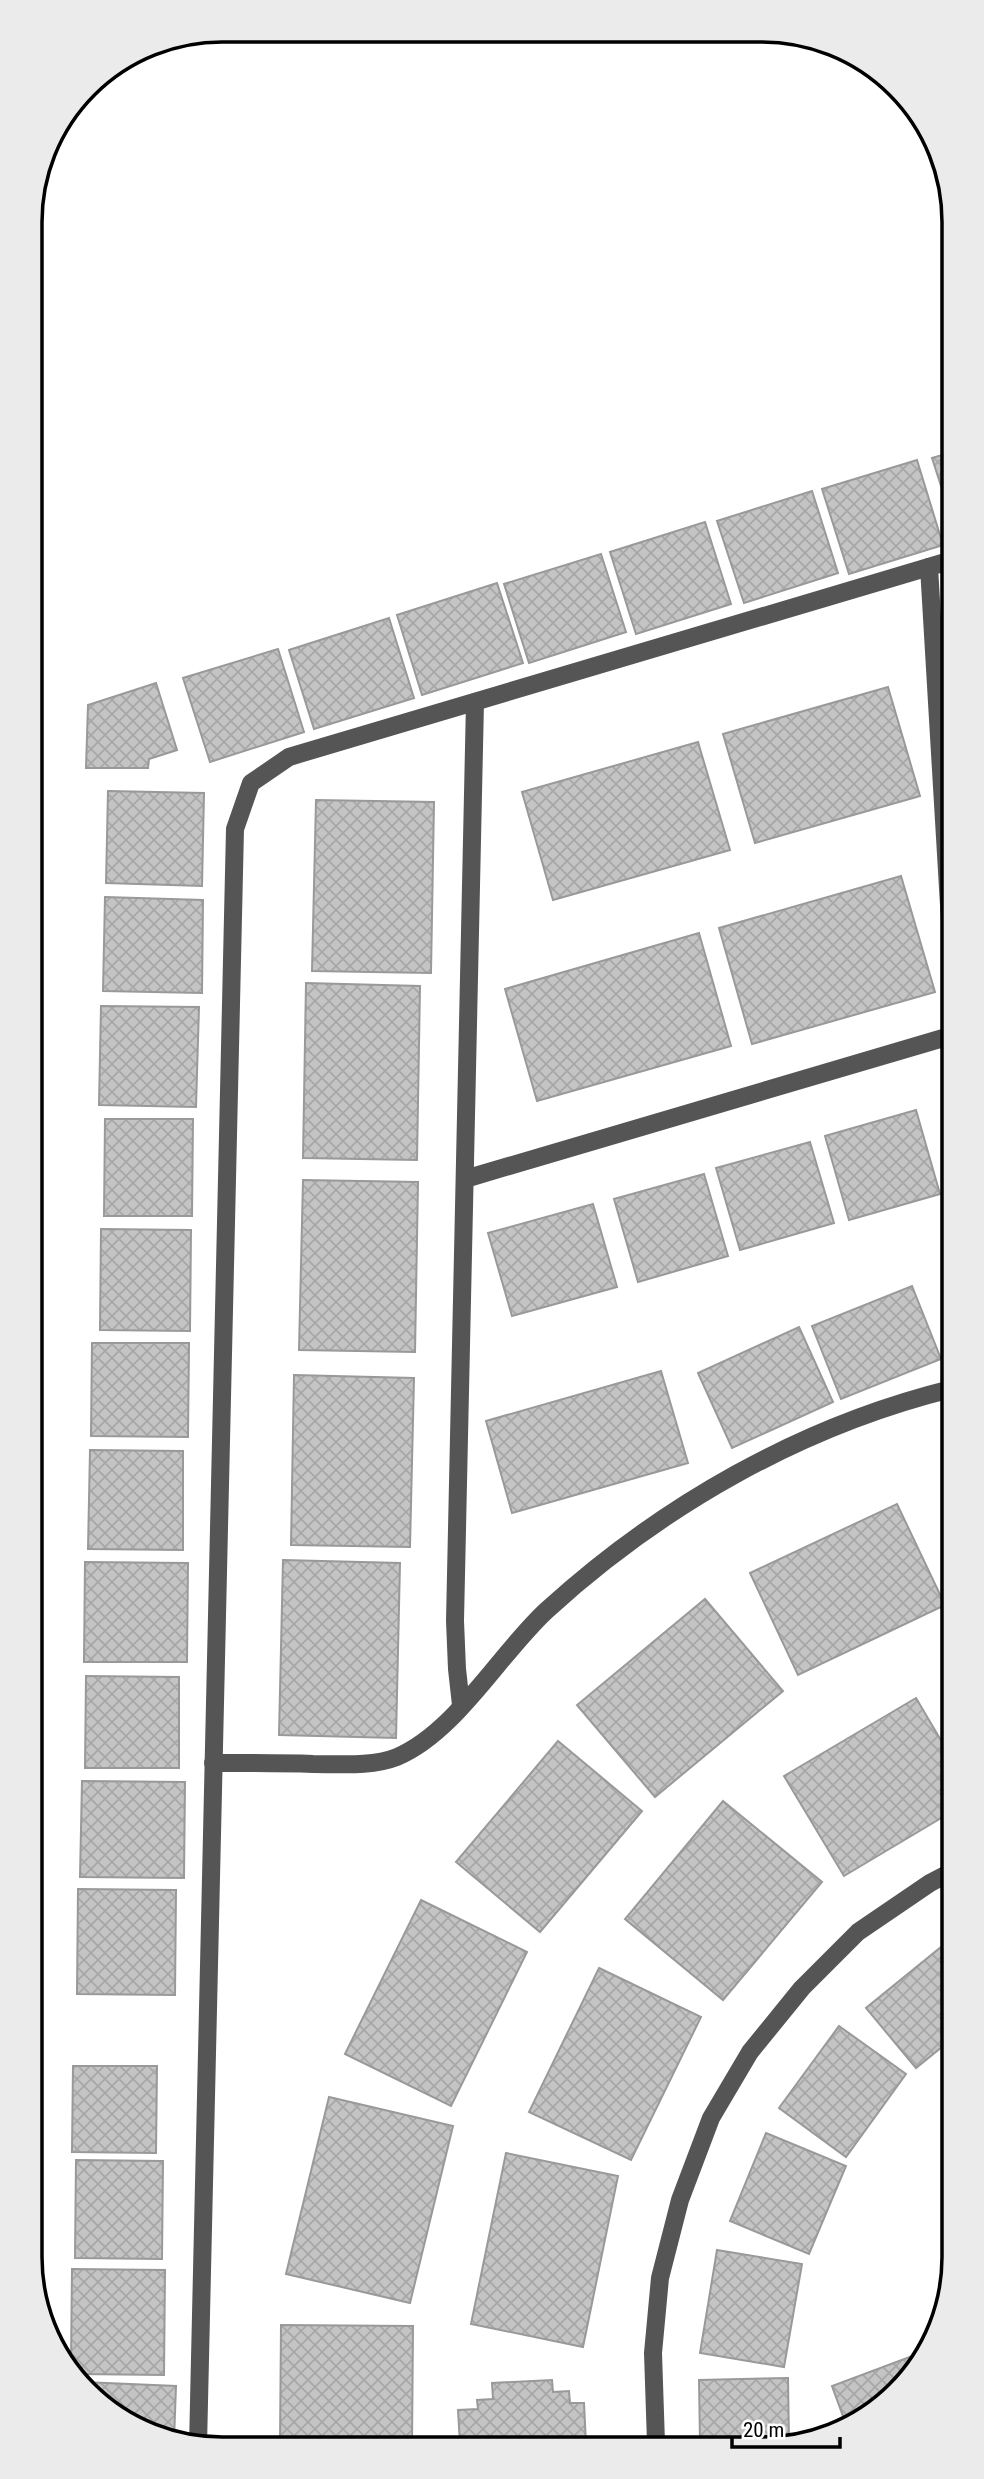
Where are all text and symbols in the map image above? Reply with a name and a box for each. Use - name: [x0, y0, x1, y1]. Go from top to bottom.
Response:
- scale bar: [732, 2406, 841, 2450]
- text: 20 m: [743, 2418, 784, 2442]

